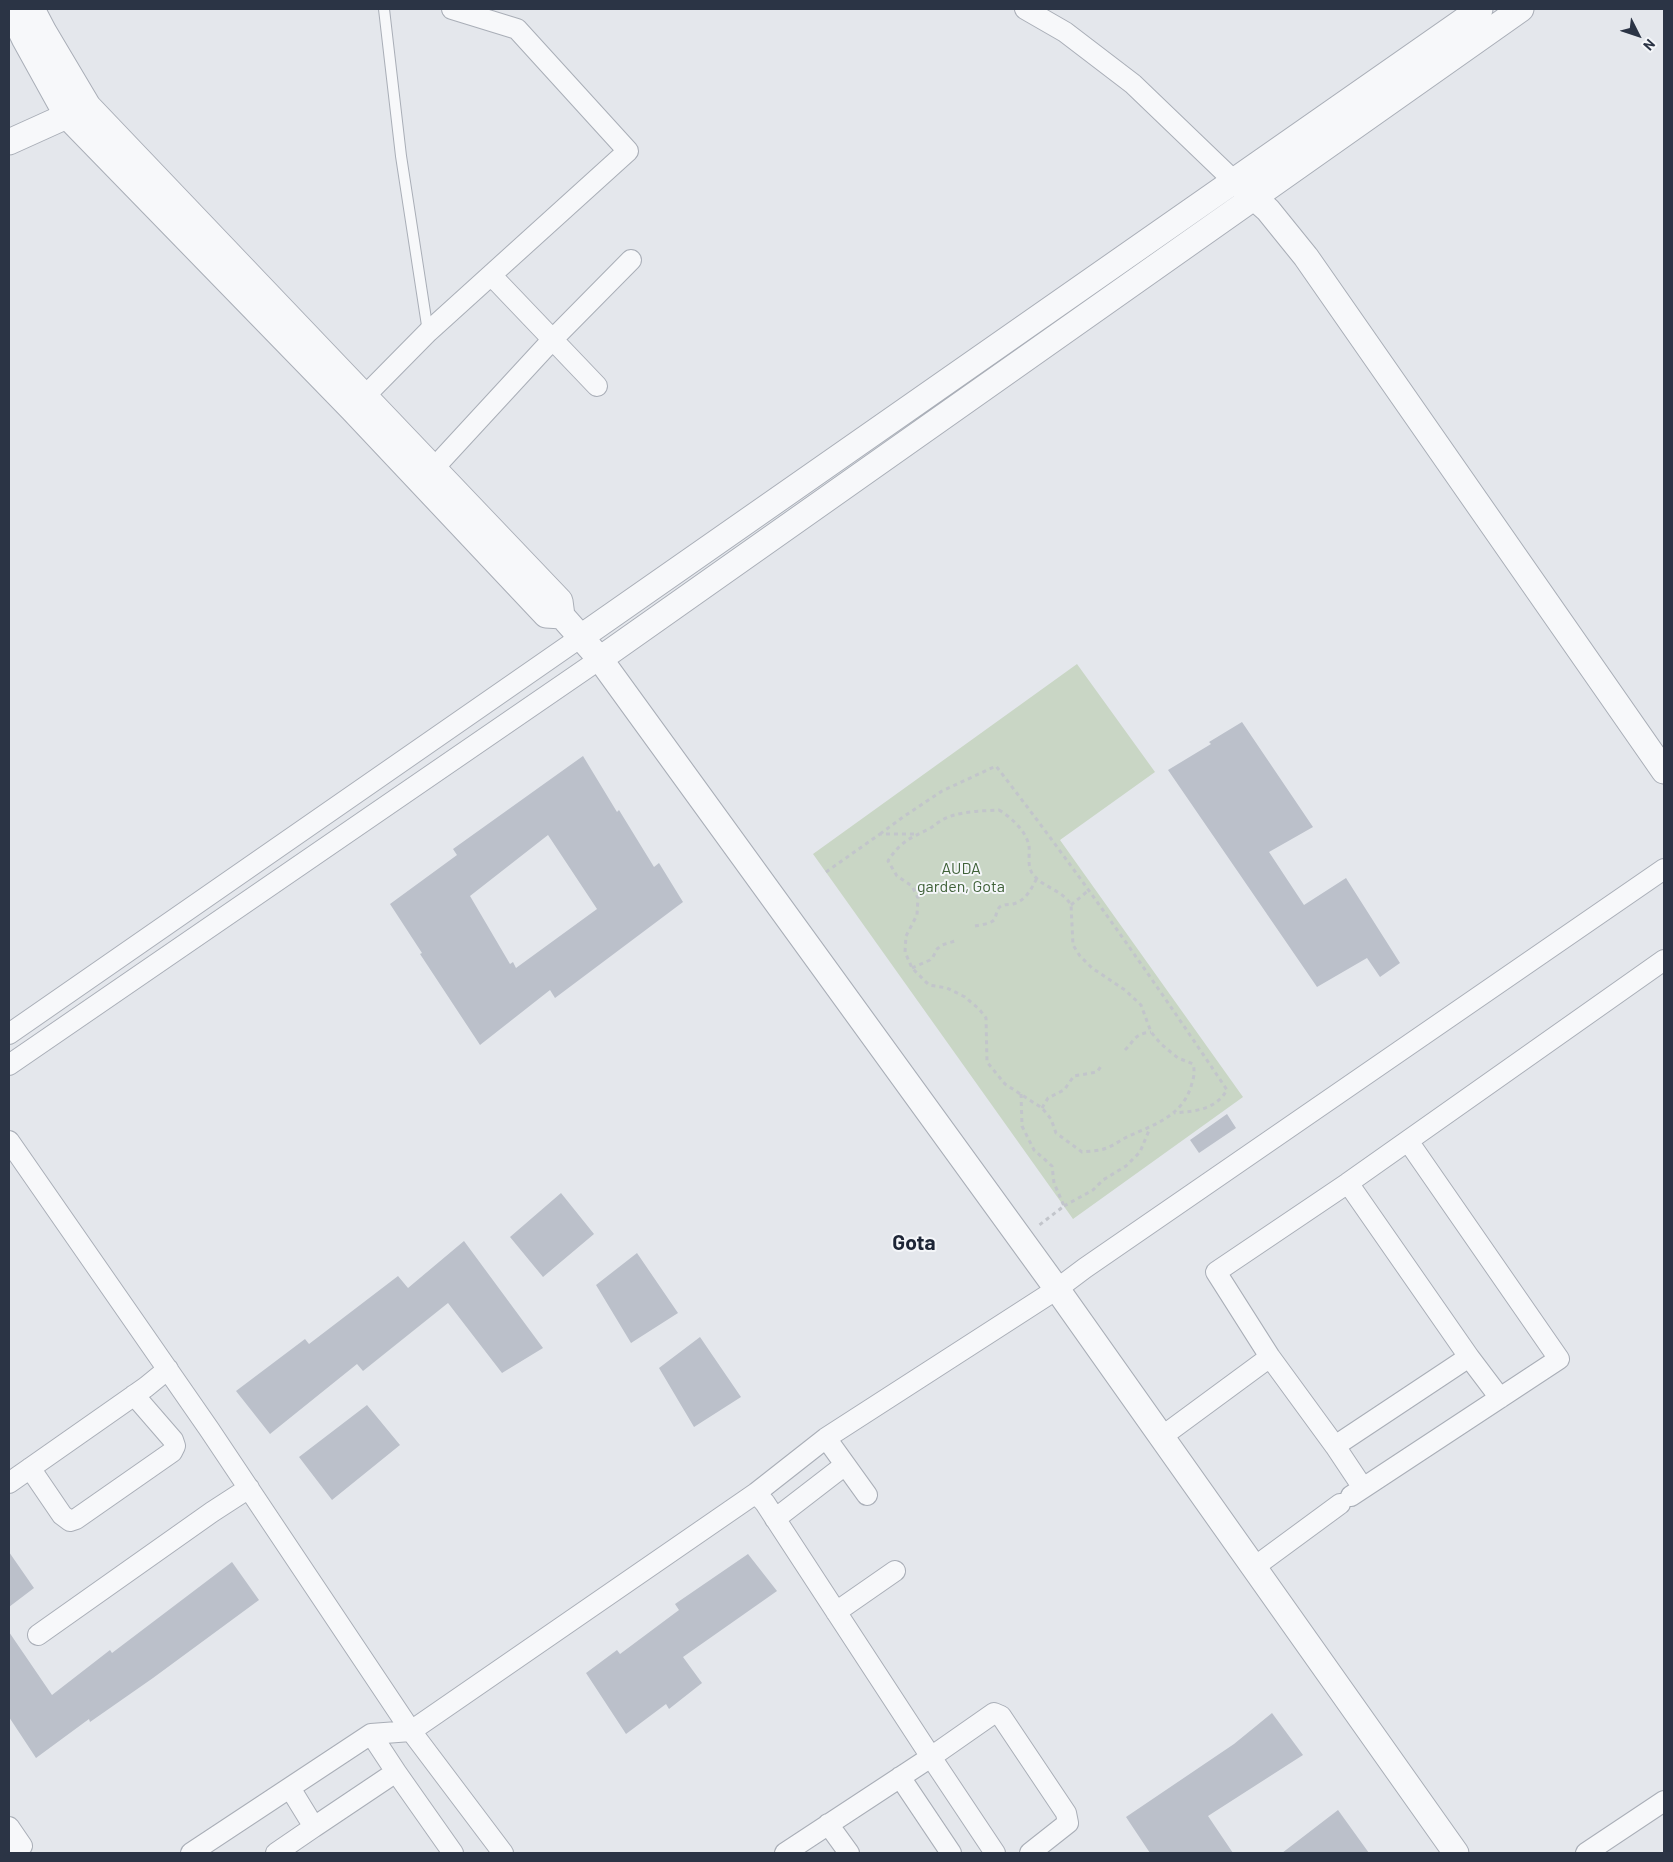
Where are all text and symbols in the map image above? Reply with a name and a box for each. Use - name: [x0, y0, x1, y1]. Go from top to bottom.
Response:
- north arrow: [1613, 10, 1663, 60]
- text: N: [1640, 36, 1659, 54]
- park label: AUDA garden, Gota: [917, 859, 1005, 897]
- district label: Gota: [892, 1230, 936, 1256]

